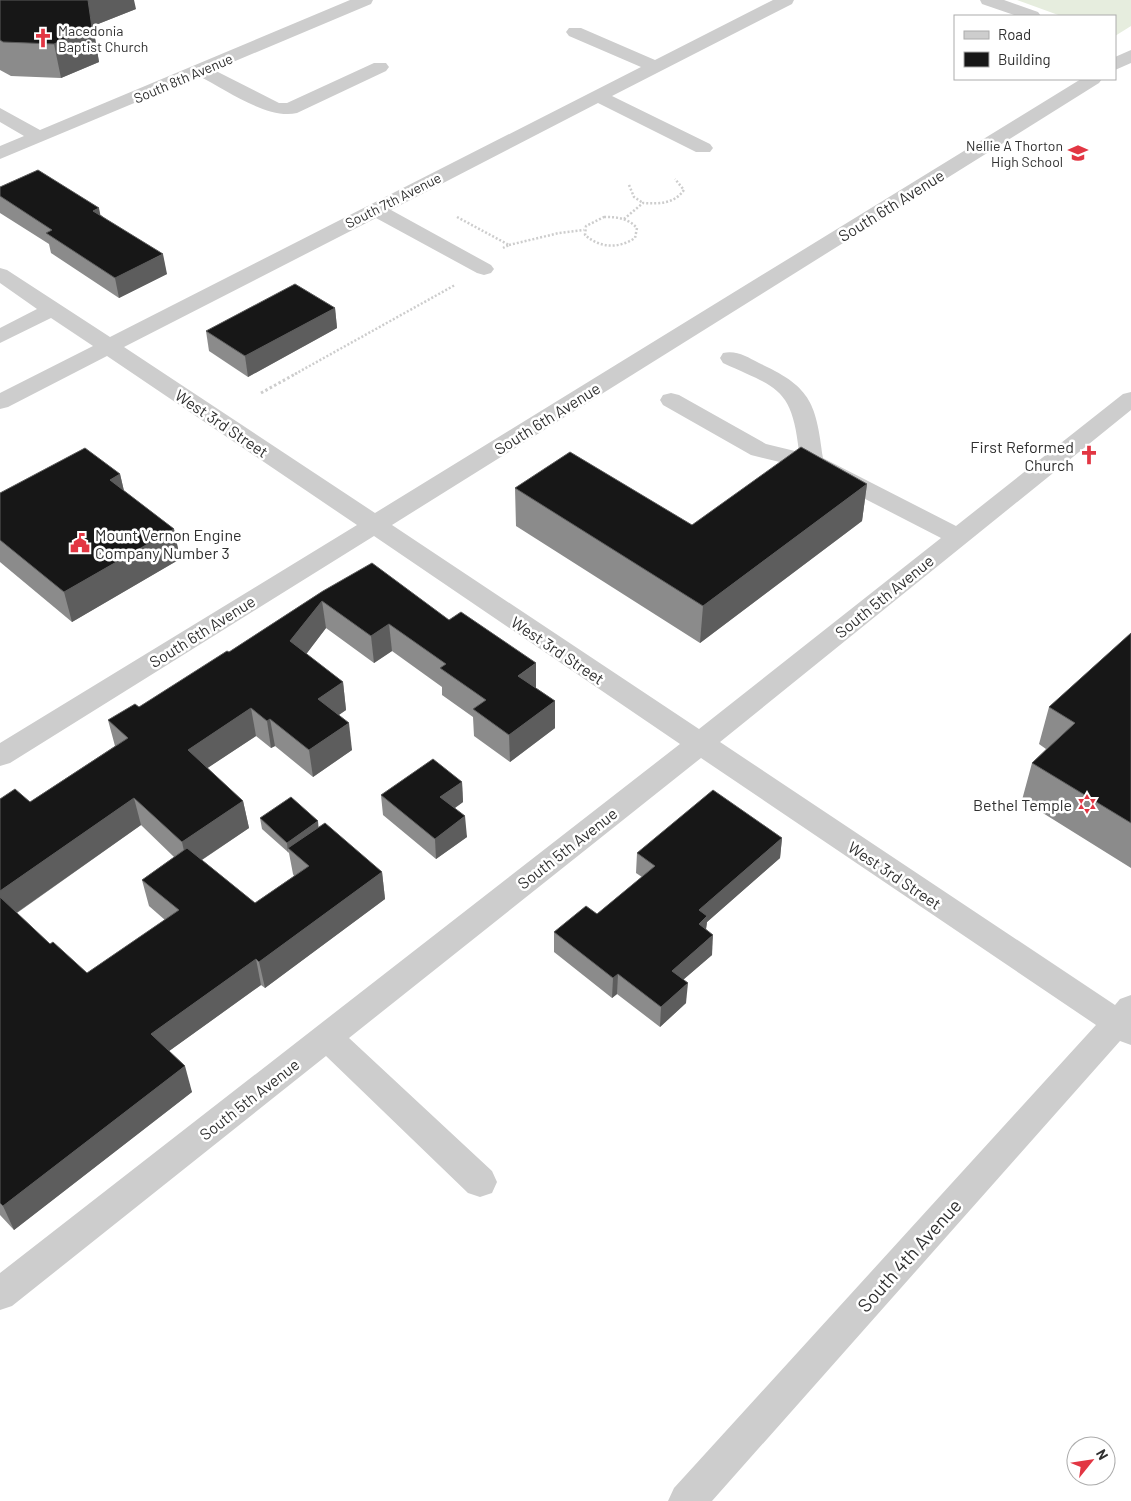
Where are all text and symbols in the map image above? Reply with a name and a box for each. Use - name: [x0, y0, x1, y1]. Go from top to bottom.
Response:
- legend: [954, 15, 1116, 80]
- place label: Macedonia Baptist Church: [58, 22, 148, 55]
- text: Road: [998, 25, 1031, 43]
- church icon: Macedonia Baptist Church: [32, 27, 54, 49]
- street label: South 8th Avenue: [131, 49, 235, 107]
- text: Building: [998, 50, 1051, 68]
- place label: Nellie A Thorton High School: [966, 137, 1063, 170]
- school or university icon: Nellie A Thorton High School: [1067, 142, 1089, 164]
- street label: South 6th Avenue: [835, 165, 947, 245]
- street label: South 7th Avenue: [342, 169, 444, 231]
- street label: South 6th Avenue: [491, 378, 603, 458]
- street label: West 3rd Street: [172, 385, 272, 461]
- place label: First Reformed Church: [970, 437, 1074, 474]
- church icon: First Reformed Church: [1078, 444, 1100, 466]
- place label: Mount Vernon Engine Company Number 3: [95, 525, 241, 562]
- public building icon: Mount Vernon Engine Company Number 3: [69, 532, 91, 554]
- street label: South 5th Avenue: [831, 551, 937, 641]
- street label: South 6th Avenue: [146, 591, 258, 671]
- street label: West 3rd Street: [508, 612, 608, 688]
- synagogue icon: Bethel Temple: [1076, 793, 1098, 815]
- place label: Bethel Temple: [973, 795, 1072, 814]
- street label: South 5th Avenue: [513, 803, 621, 893]
- street label: West 3rd Street: [845, 837, 945, 913]
- street label: South 5th Avenue: [195, 1054, 303, 1144]
- street label: South 4th Avenue: [852, 1194, 966, 1316]
- north arrow: [1066, 1436, 1116, 1486]
- text: N: [1093, 1446, 1112, 1463]

